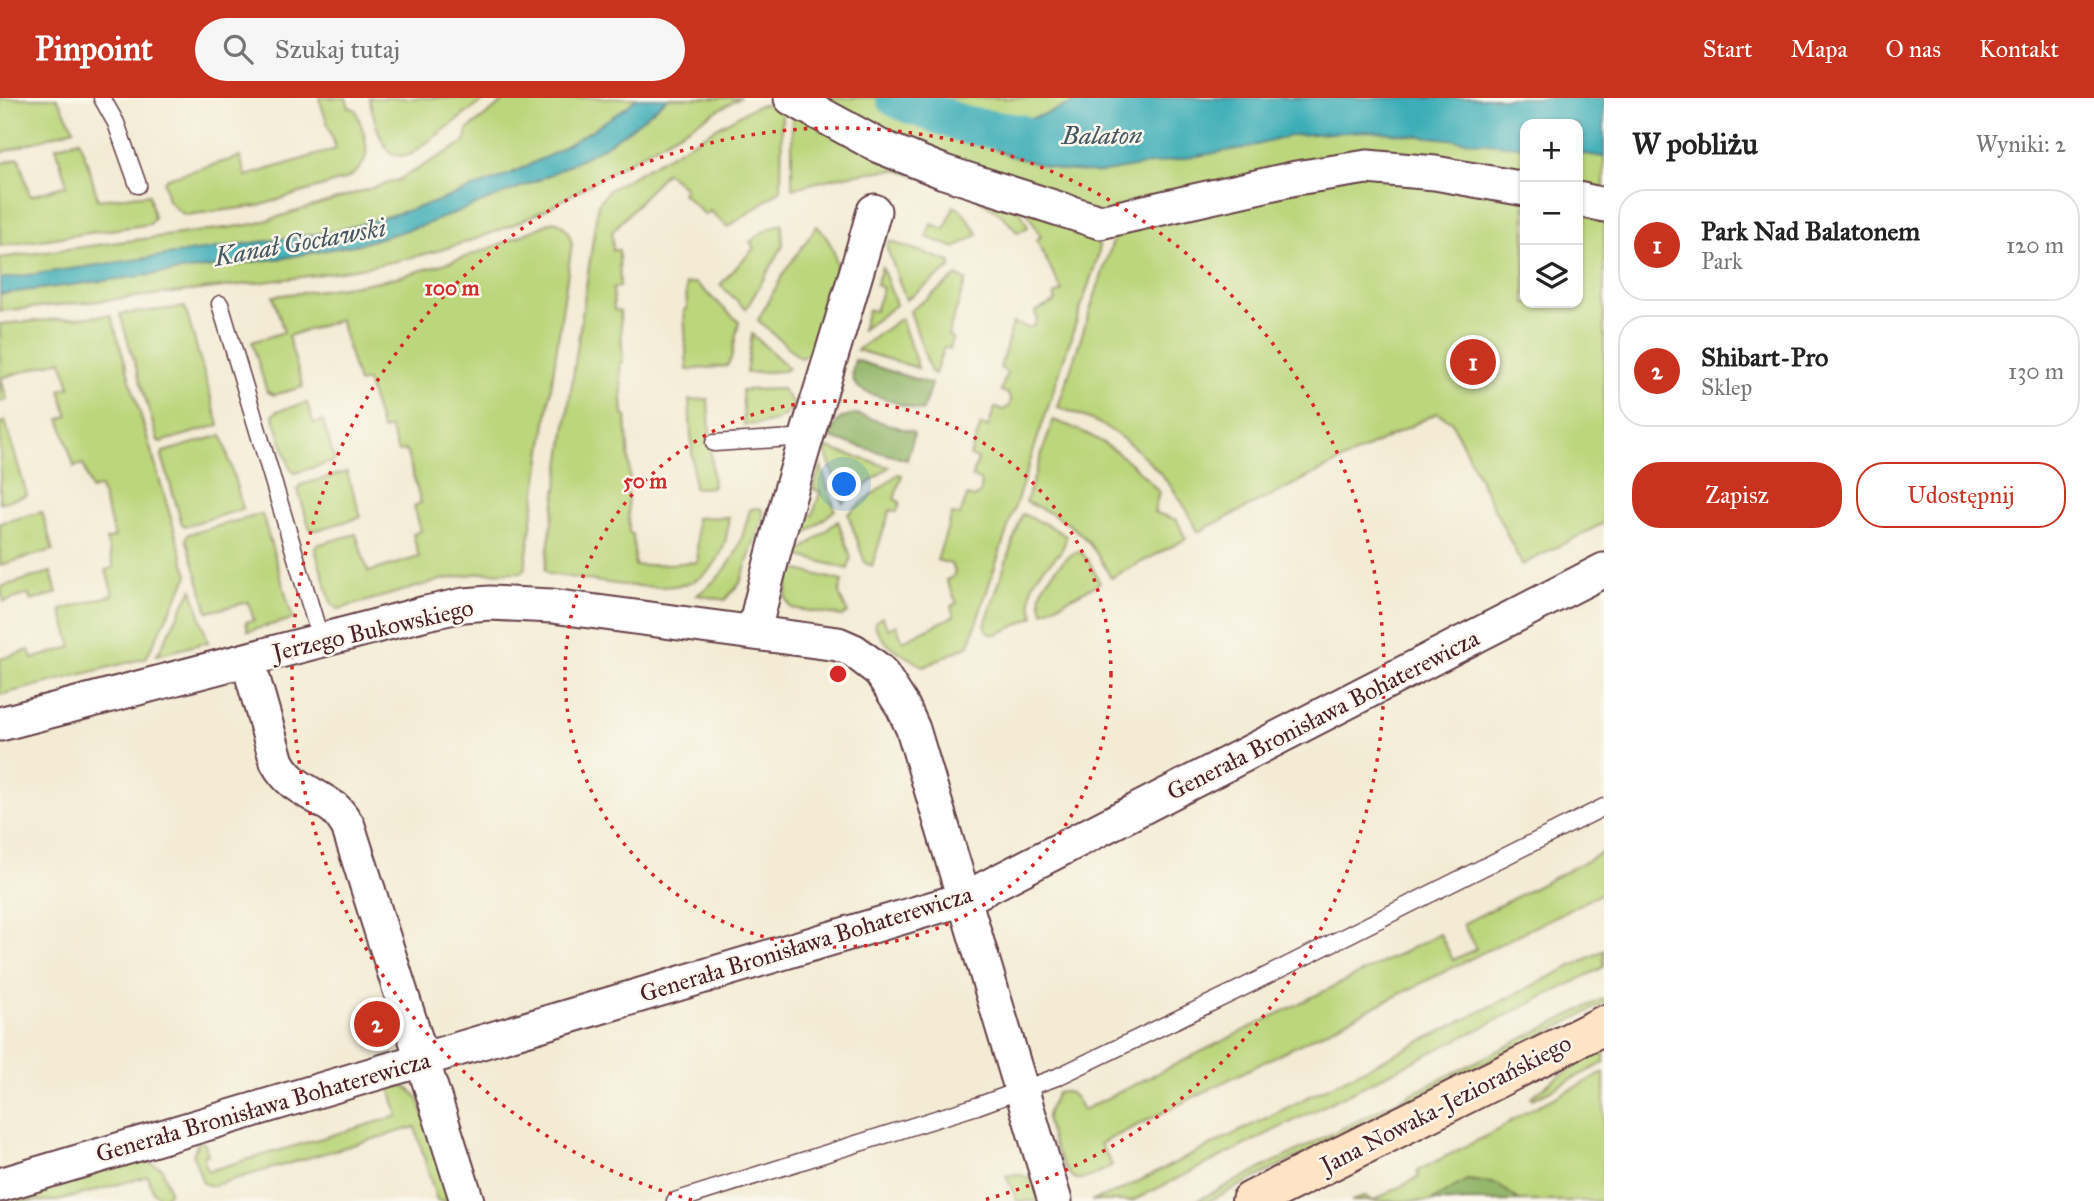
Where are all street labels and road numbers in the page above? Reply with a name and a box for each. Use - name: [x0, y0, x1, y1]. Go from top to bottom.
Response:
- street label: Jerzego Bukowskiego: [267, 592, 476, 668]
- street label: Generała Bronisława Bohaterewicza: [1162, 623, 1485, 807]
- street label: Generała Bronisława Bohaterewicza: [636, 879, 977, 1009]
- street label: Jana Nowaka-Jeziorańskiego: [1313, 1028, 1576, 1182]
- street label: Generała Bronisława Bohaterewicza: [92, 1045, 435, 1169]

